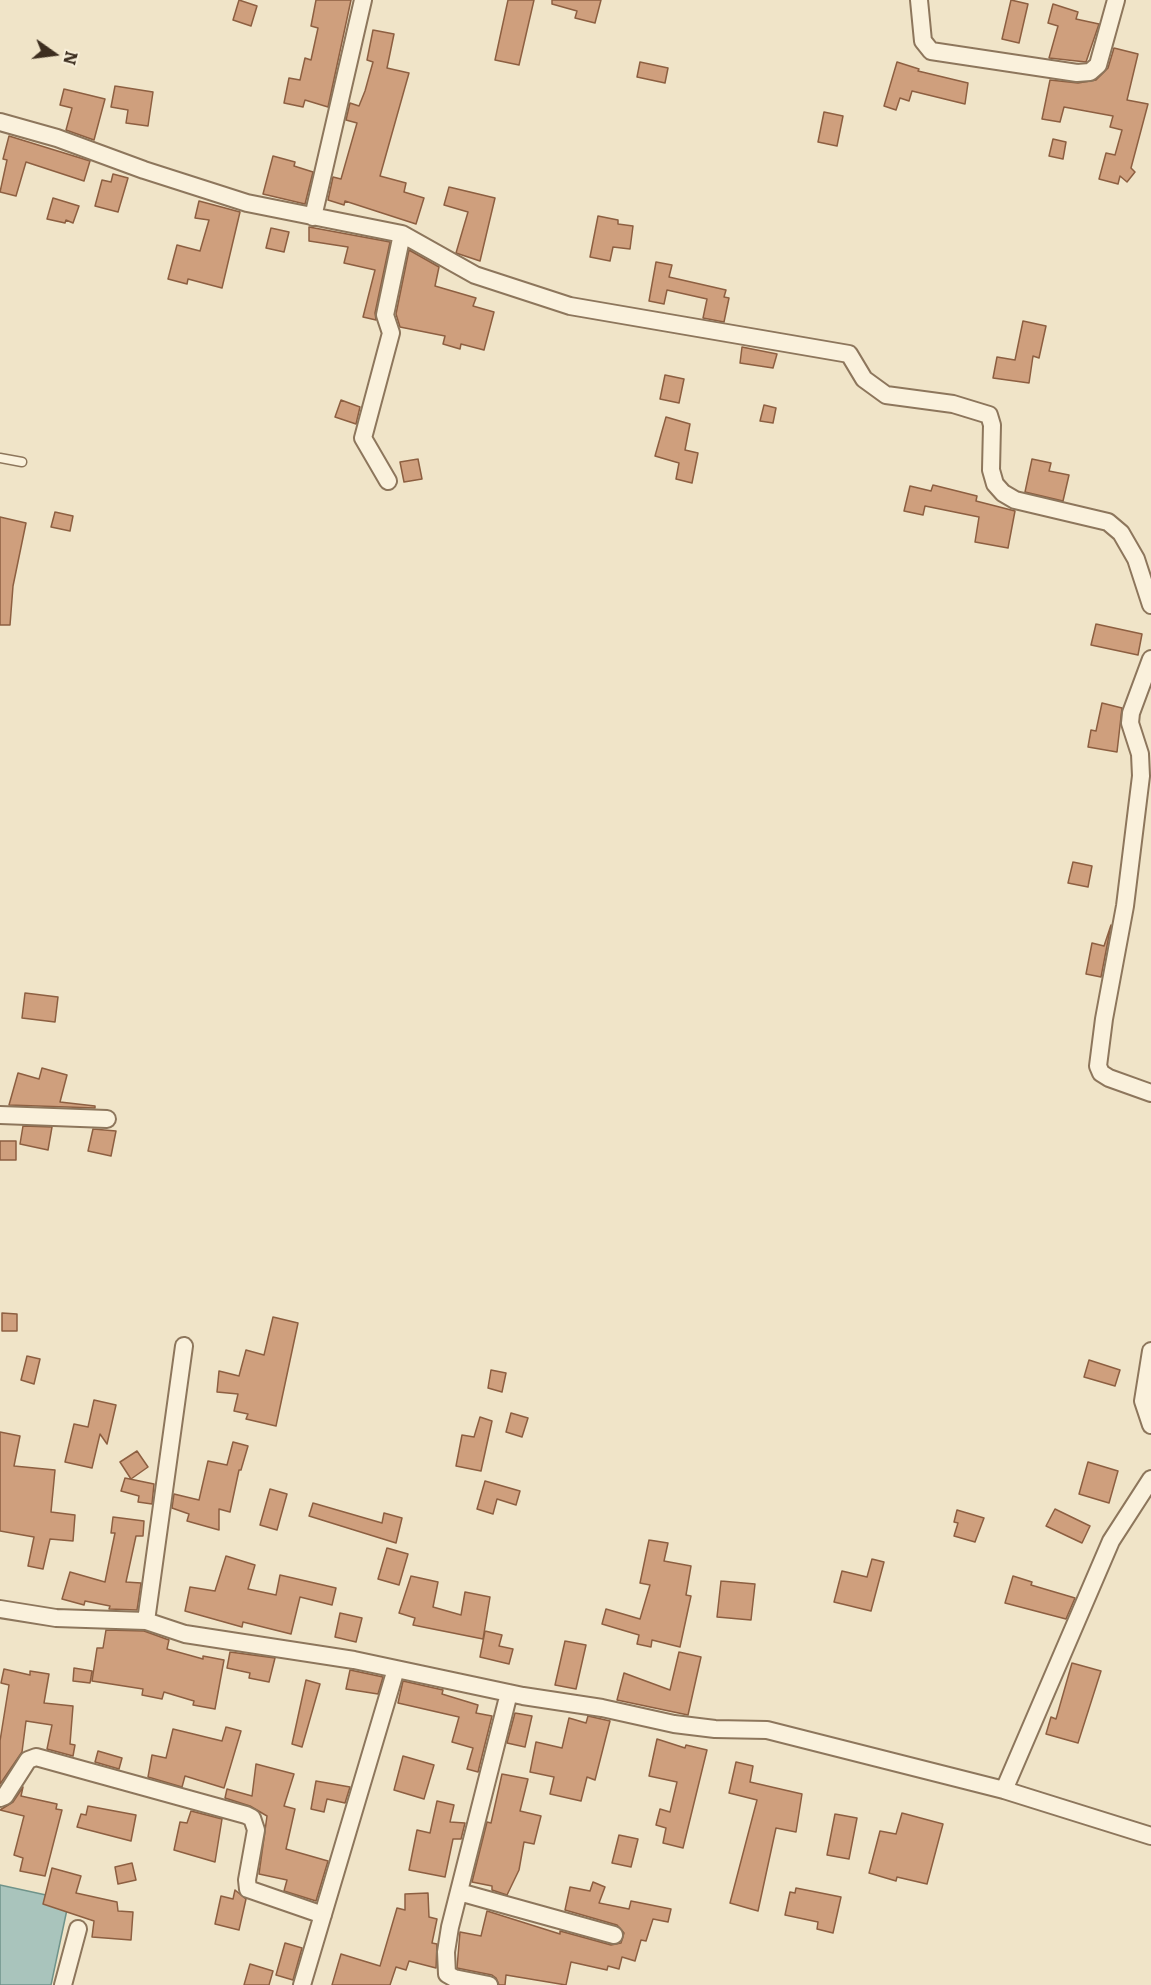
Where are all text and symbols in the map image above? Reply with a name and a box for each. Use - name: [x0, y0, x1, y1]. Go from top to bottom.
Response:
- north arrow: [24, 24, 84, 84]
- text: N: [58, 49, 85, 68]

